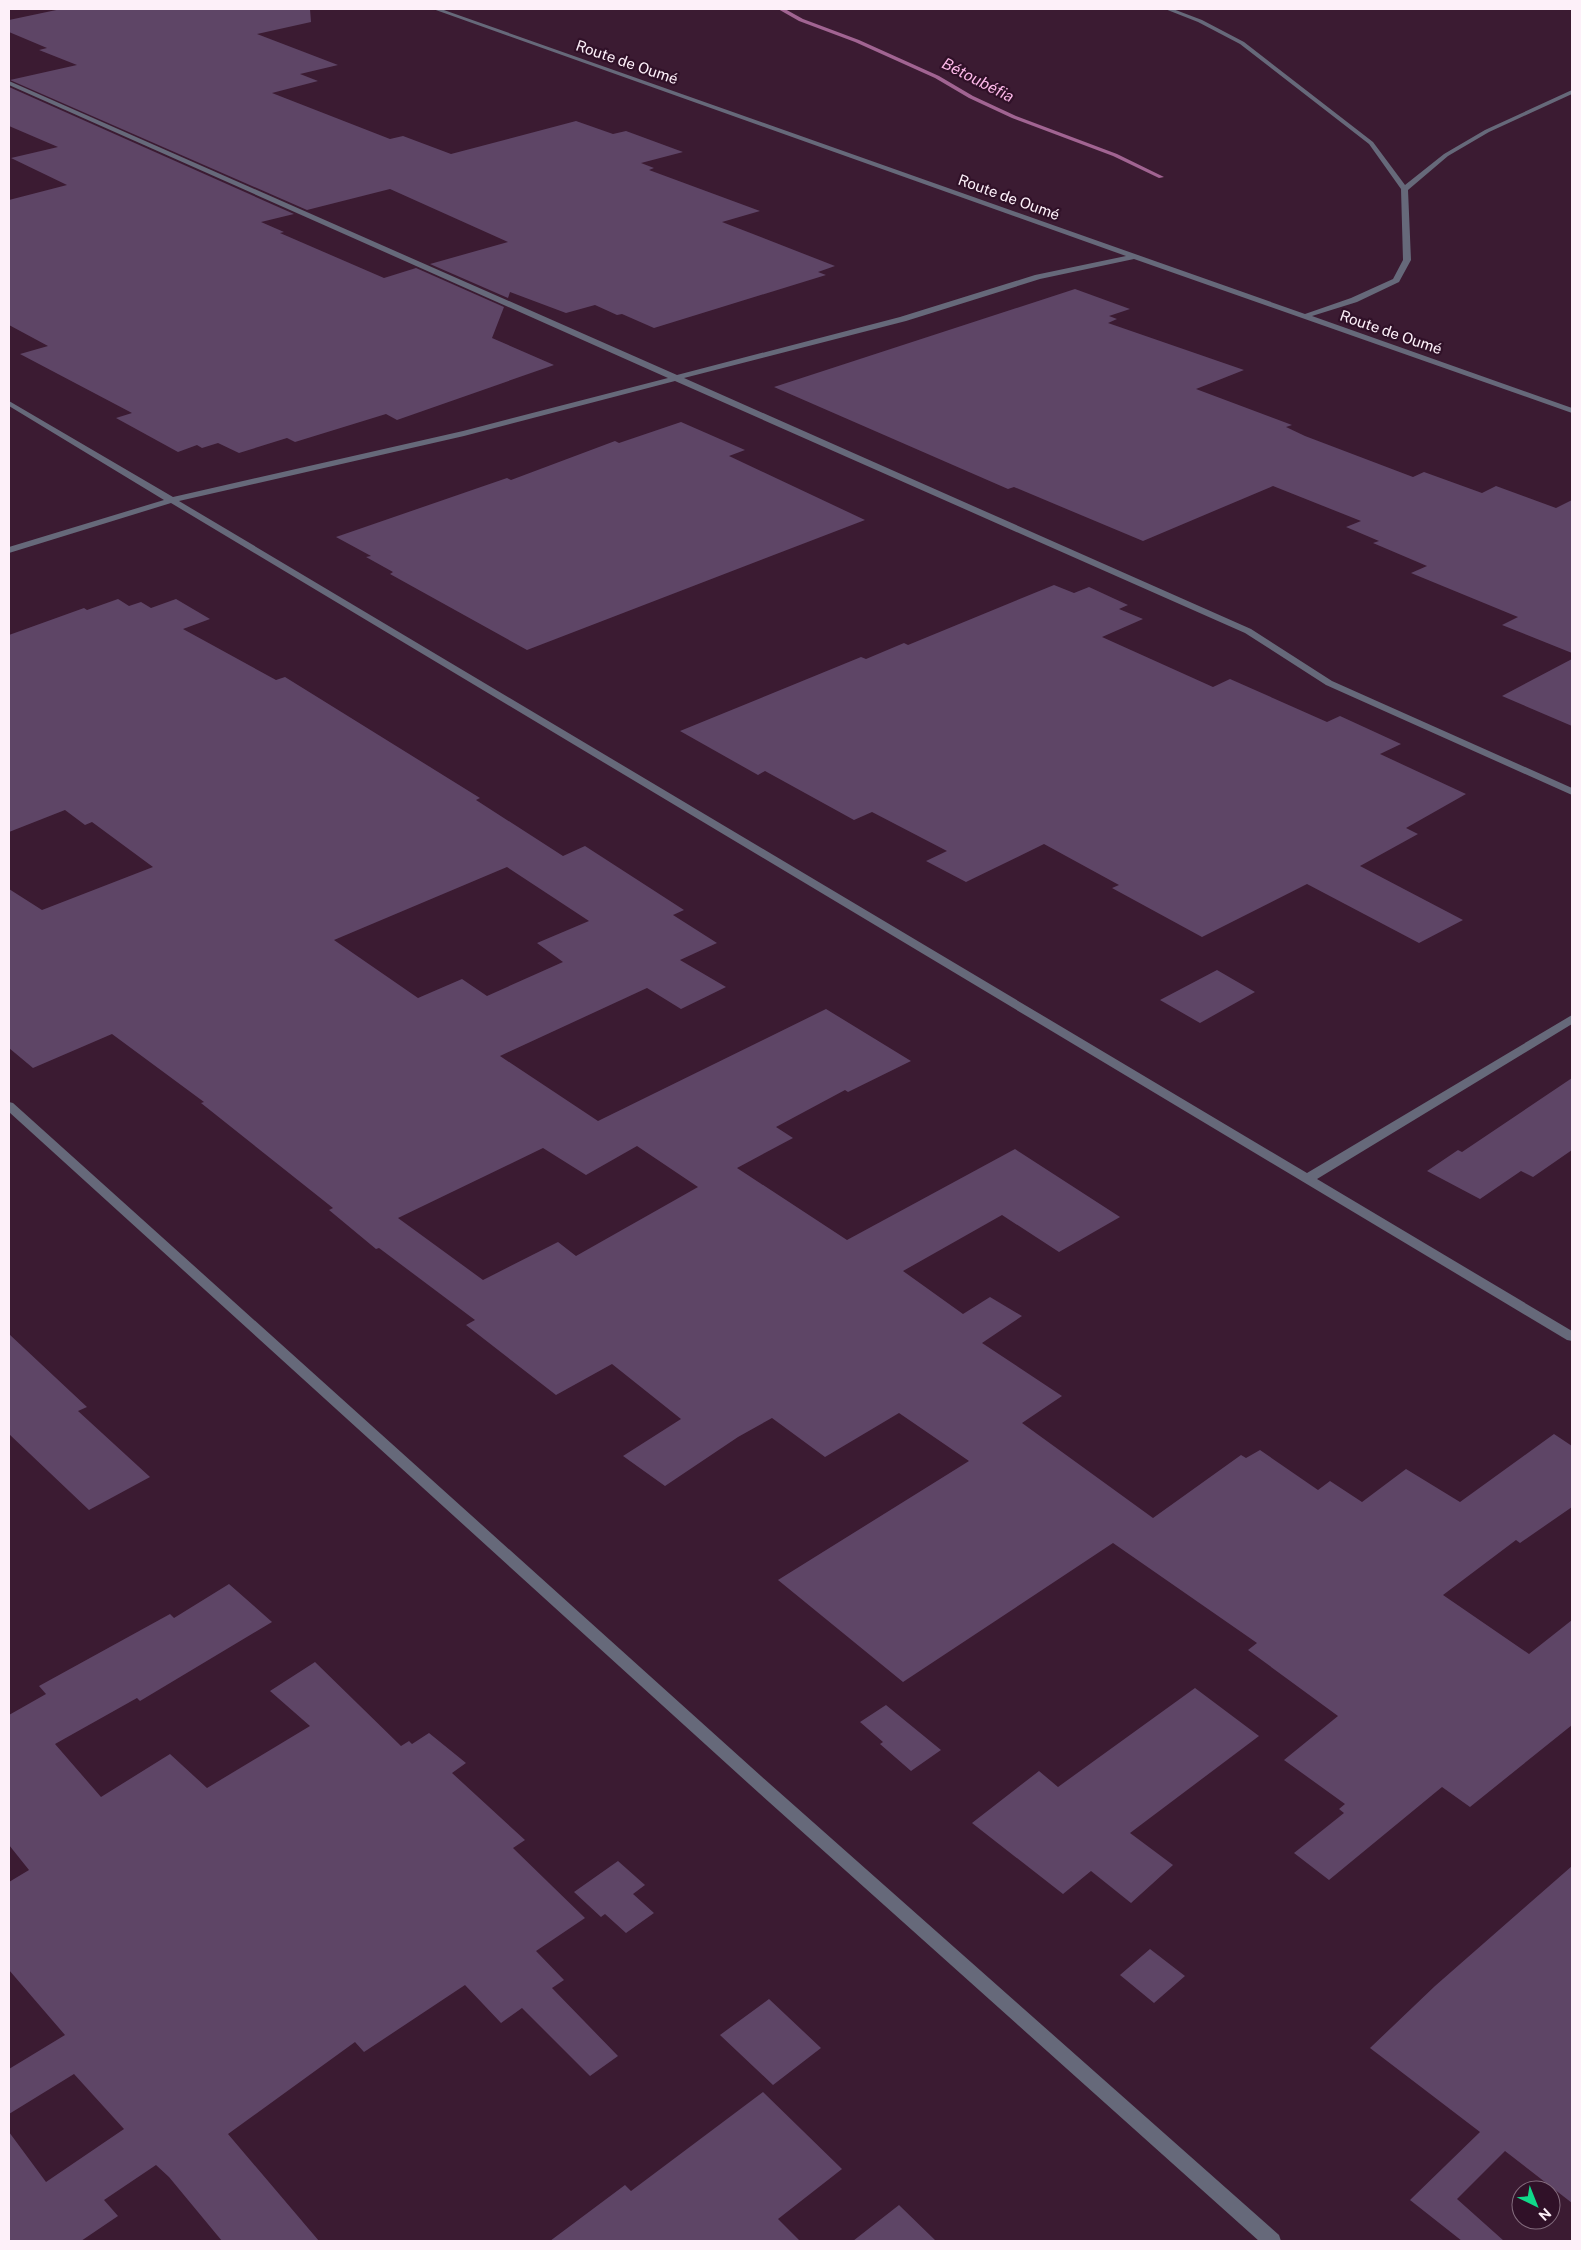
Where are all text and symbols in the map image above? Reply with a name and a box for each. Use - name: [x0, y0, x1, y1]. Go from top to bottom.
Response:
- street label: Route de Oumé: [574, 37, 680, 87]
- water label: Bétoubéfia: [939, 54, 1017, 106]
- street label: Route de Oumé: [956, 171, 1062, 223]
- street label: Route de Oumé: [1338, 307, 1444, 357]
- north arrow: [1511, 2180, 1561, 2230]
- text: N: [1535, 2205, 1554, 2224]

